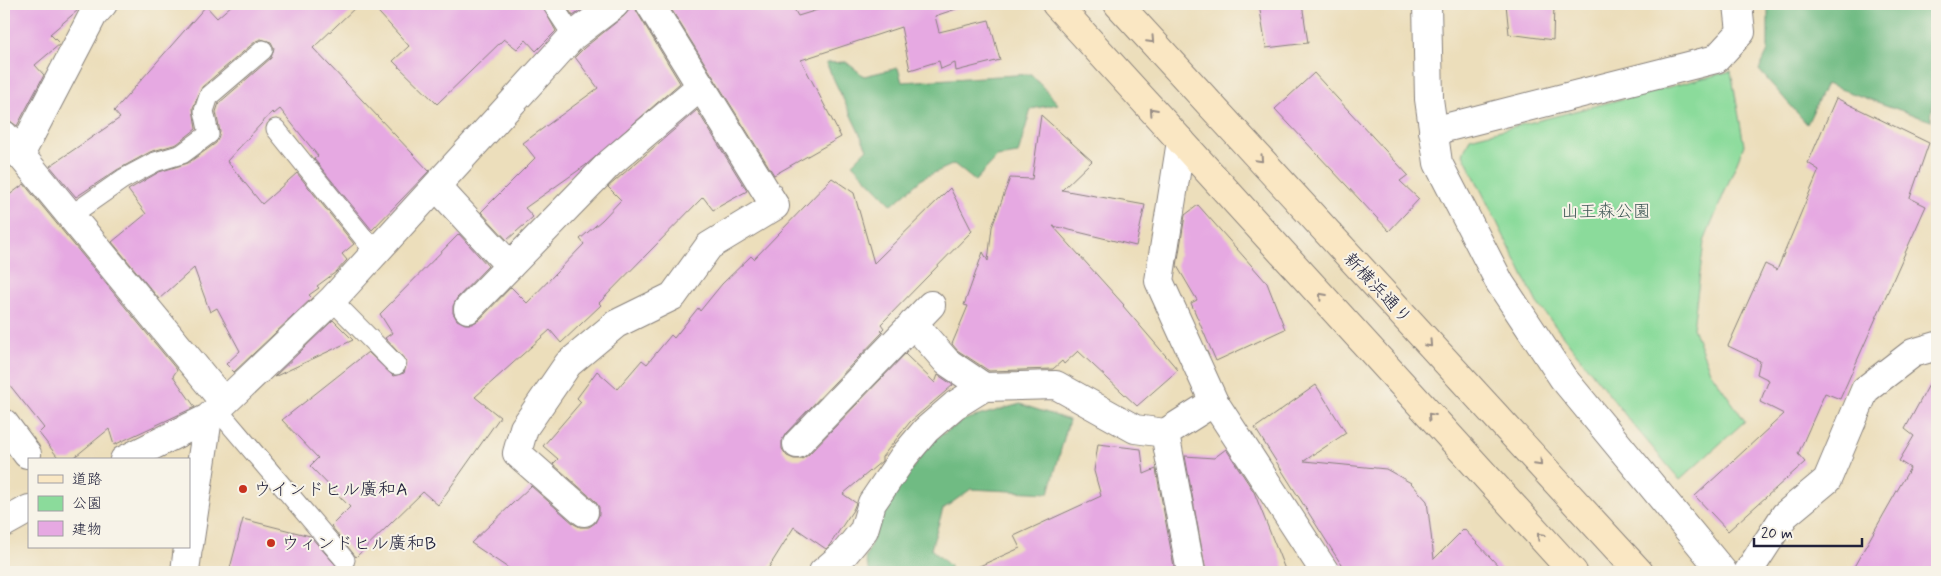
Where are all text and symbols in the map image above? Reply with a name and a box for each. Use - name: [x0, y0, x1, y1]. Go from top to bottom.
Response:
- one-way arrow: [1145, 34, 1154, 43]
- one-way arrow: [1150, 107, 1159, 116]
- one-way arrow: [1254, 154, 1263, 163]
- park label: 山王森公園: [1561, 200, 1651, 224]
- street label: 新横浜通り: [1338, 248, 1417, 330]
- one-way arrow: [1318, 292, 1327, 301]
- one-way arrow: [1423, 338, 1432, 347]
- one-way arrow: [1428, 413, 1437, 422]
- legend: [28, 458, 190, 548]
- one-way arrow: [1533, 458, 1542, 467]
- text: 道路: [72, 470, 102, 490]
- place label: ウインドヒル廣和A: [253, 478, 408, 502]
- marker: ウインドヒル廣和A: [237, 483, 249, 495]
- text: 公園: [72, 494, 102, 514]
- scale bar: [1754, 516, 1861, 548]
- text: 建物: [72, 520, 102, 540]
- text: 20 m: [1761, 524, 1793, 544]
- place label: ウィンドヒル廣和B: [281, 532, 436, 556]
- one-way arrow: [1537, 533, 1546, 542]
- marker: ウィンドヒル廣和B: [265, 537, 277, 549]

